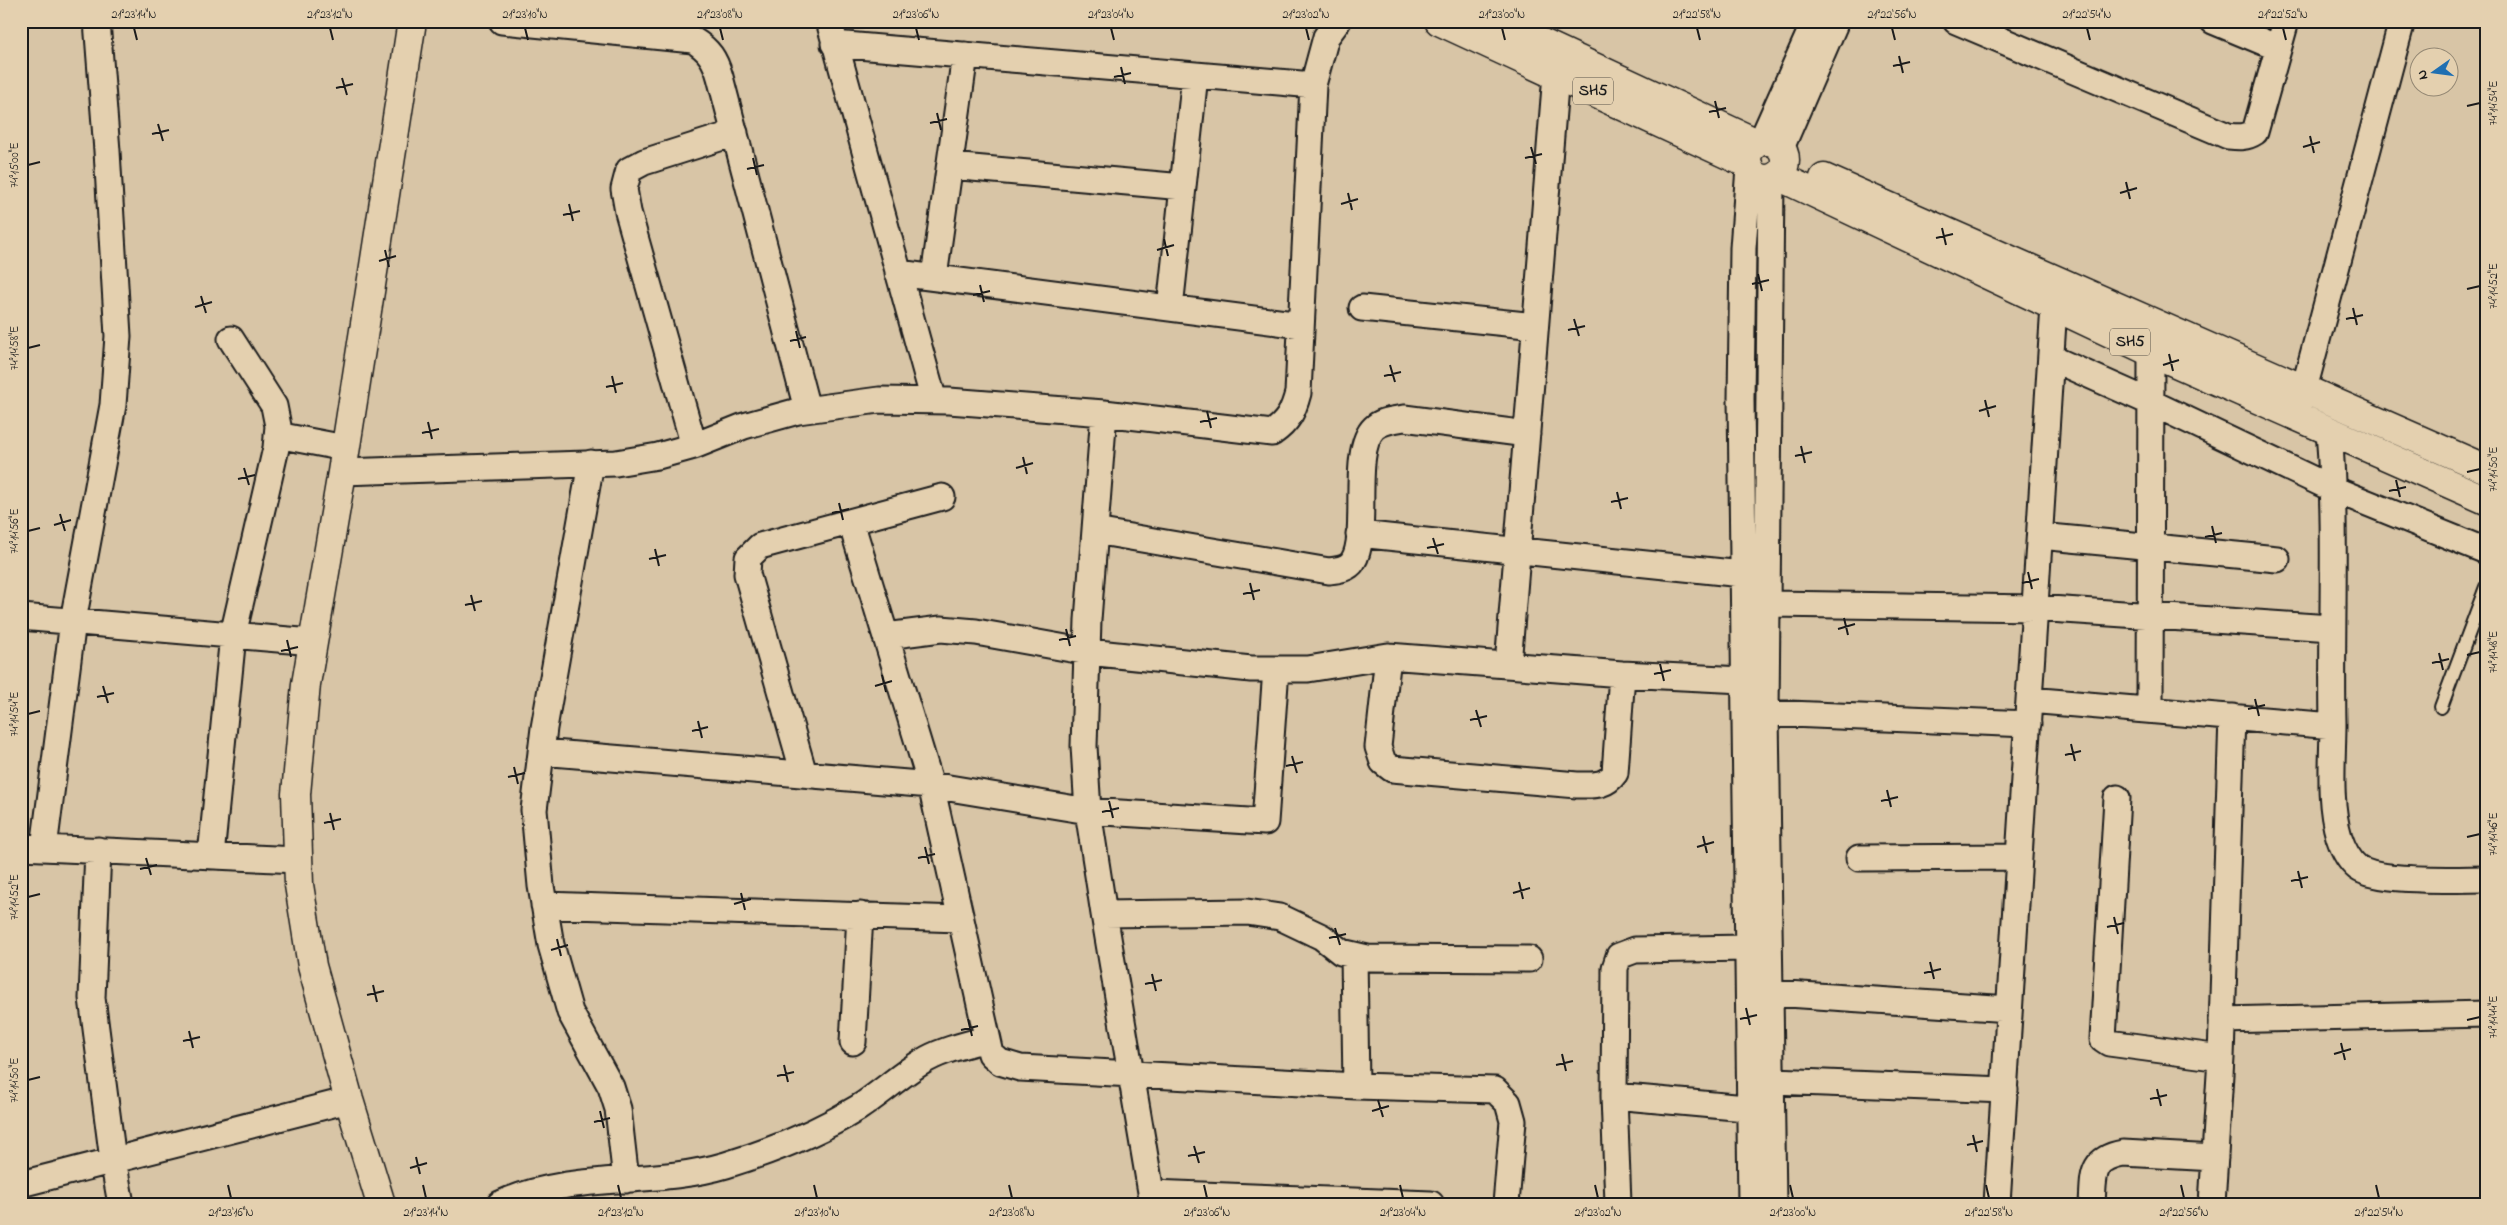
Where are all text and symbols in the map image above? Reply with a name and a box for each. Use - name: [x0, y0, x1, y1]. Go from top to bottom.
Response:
- text: 21°23'14"N: [112, 6, 156, 24]
- text: 21°23'12"N: [307, 6, 353, 24]
- text: 21°23'10"N: [502, 6, 548, 24]
- text: 21°23'08"N: [697, 6, 743, 24]
- text: 21°23'06"N: [893, 6, 939, 24]
- text: 21°23'04"N: [1088, 6, 1134, 24]
- text: 21°23'02"N: [1282, 6, 1330, 24]
- text: 21°23'00"N: [1479, 6, 1525, 24]
- text: 21°22'58"N: [1673, 6, 1721, 24]
- text: 21°22'56"N: [1867, 6, 1917, 24]
- text: 21°22'54"N: [2063, 6, 2111, 24]
- text: 21°22'52"N: [2258, 6, 2308, 24]
- north arrow: [2410, 48, 2460, 98]
- text: N: [2412, 68, 2434, 82]
- road number: SH5: [1573, 78, 1613, 104]
- text: 74°14'54"E: [2485, 80, 2503, 126]
- text: 74°15'00"E: [6, 142, 24, 188]
- text: 74°14'52"E: [2485, 263, 2503, 309]
- text: 74°14'58"E: [6, 326, 24, 370]
- road number: SH5: [2110, 328, 2150, 356]
- text: 74°14'50"E: [2485, 446, 2503, 492]
- text: 74°14'56"E: [6, 508, 24, 554]
- text: 74°14'48"E: [2485, 631, 2503, 673]
- text: 74°14'54"E: [6, 691, 24, 737]
- text: 74°14'46"E: [2485, 812, 2503, 856]
- text: 74°14'52"E: [6, 874, 24, 920]
- text: 74°14'44"E: [2485, 995, 2503, 1039]
- text: 74°14'50"E: [6, 1057, 24, 1103]
- text: 21°23'16"N: [208, 1204, 254, 1222]
- text: 21°23'14"N: [404, 1204, 448, 1222]
- text: 21°23'12"N: [598, 1204, 644, 1222]
- text: 21°23'10"N: [794, 1204, 840, 1222]
- text: 21°23'08"N: [989, 1204, 1035, 1222]
- text: 21°23'06"N: [1184, 1204, 1230, 1222]
- text: 21°23'04"N: [1380, 1204, 1426, 1222]
- text: 21°23'02"N: [1574, 1204, 1622, 1222]
- text: 21°23'00"N: [1770, 1204, 1816, 1222]
- text: 21°22'58"N: [1965, 1204, 2013, 1222]
- text: 21°22'56"N: [2159, 1204, 2209, 1222]
- text: 21°22'54"N: [2355, 1204, 2403, 1222]

